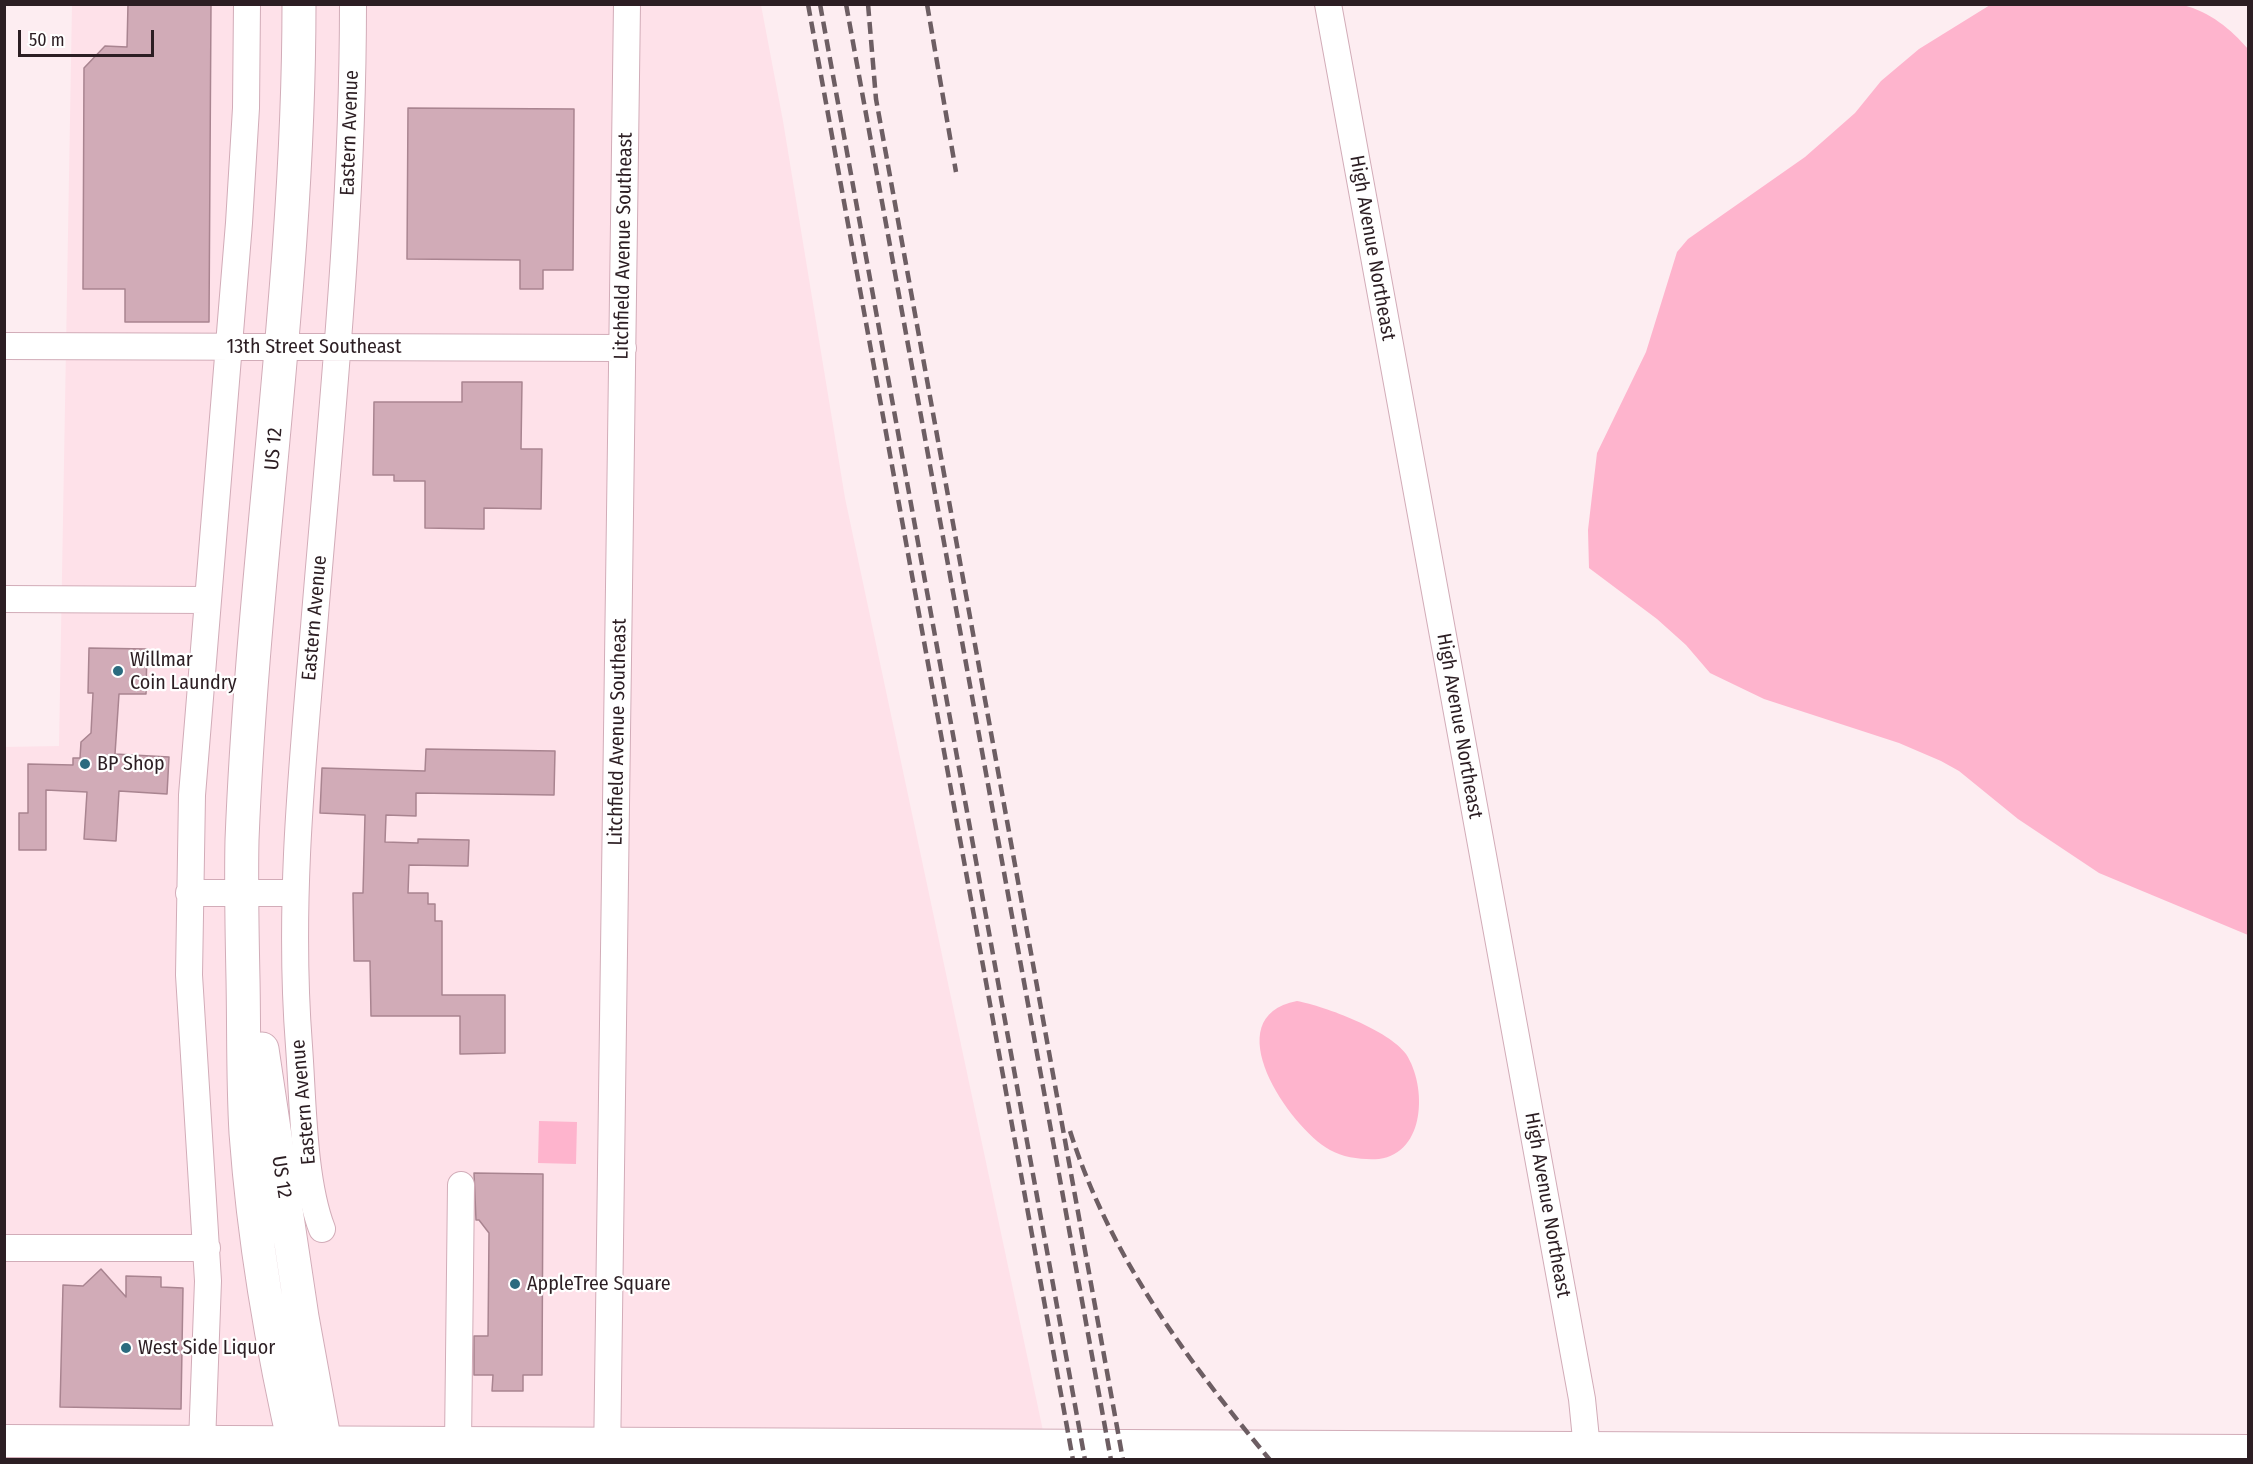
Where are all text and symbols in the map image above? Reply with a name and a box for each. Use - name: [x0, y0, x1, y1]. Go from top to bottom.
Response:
- scale bar: [21, 18, 158, 56]
- text: 50 m: [29, 29, 65, 51]
- street label: Eastern Avenue: [336, 70, 364, 196]
- street label: Litchfield Avenue Southeast: [610, 132, 638, 360]
- street label: High Avenue Northeast: [1344, 153, 1400, 343]
- street label: 13th Street Southeast: [227, 335, 401, 359]
- street label: US 12: [260, 427, 288, 471]
- street label: Eastern Avenue: [298, 554, 332, 682]
- street label: Litchfield Avenue Southeast: [604, 618, 632, 846]
- street label: High Avenue Northeast: [1431, 631, 1487, 821]
- place label: Willmar Coin Laundry: [130, 648, 237, 695]
- marker: Willmar Coin Laundry: [111, 664, 125, 678]
- place label: BP Shop: [97, 752, 165, 776]
- marker: BP Shop: [78, 757, 92, 771]
- street label: Eastern Avenue: [287, 1038, 321, 1166]
- street label: High Avenue Northeast: [1519, 1110, 1575, 1300]
- street label: US 12: [266, 1154, 296, 1200]
- place label: AppleTree Square: [527, 1272, 671, 1296]
- marker: AppleTree Square: [508, 1277, 522, 1291]
- place label: West Side Liquor: [138, 1336, 275, 1360]
- marker: West Side Liquor: [119, 1341, 133, 1355]

